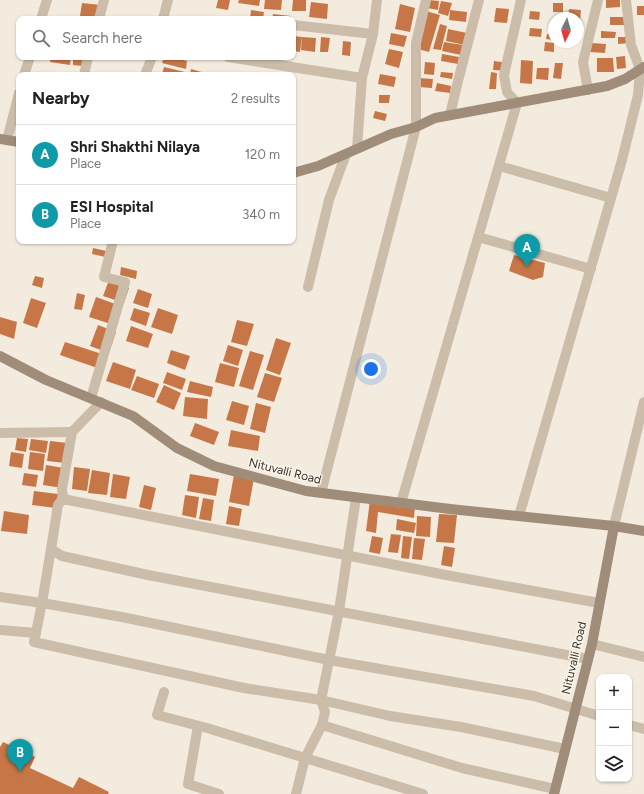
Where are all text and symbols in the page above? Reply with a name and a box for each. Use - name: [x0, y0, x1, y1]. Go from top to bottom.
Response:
- north arrow: [548, 12, 584, 48]
- search box: [16, 16, 296, 60]
- icon: search: [30, 27, 52, 49]
- text: Search here: [62, 29, 142, 47]
- text: Nearby: [32, 88, 90, 108]
- text: 2 results: [231, 91, 280, 106]
- text: Shri Shakthi Nilaya: [70, 138, 200, 156]
- text: A: [40, 147, 50, 162]
- text: 120 m: [245, 147, 280, 162]
- text: Place: [70, 156, 101, 171]
- text: ESI Hospital: [70, 198, 153, 216]
- text: B: [41, 207, 49, 222]
- text: 340 m: [242, 207, 280, 222]
- text: Place: [70, 216, 101, 231]
- pin: A: [514, 234, 540, 267]
- your location: [361, 359, 381, 379]
- street label: Nituvalli Road: [247, 455, 323, 487]
- street label: Nituvalli Road: [559, 620, 589, 696]
- map controls: [596, 674, 632, 782]
- button: +: [596, 674, 632, 710]
- button: −: [596, 710, 632, 746]
- pin: B: [7, 739, 33, 772]
- button: layers: [596, 746, 632, 782]

